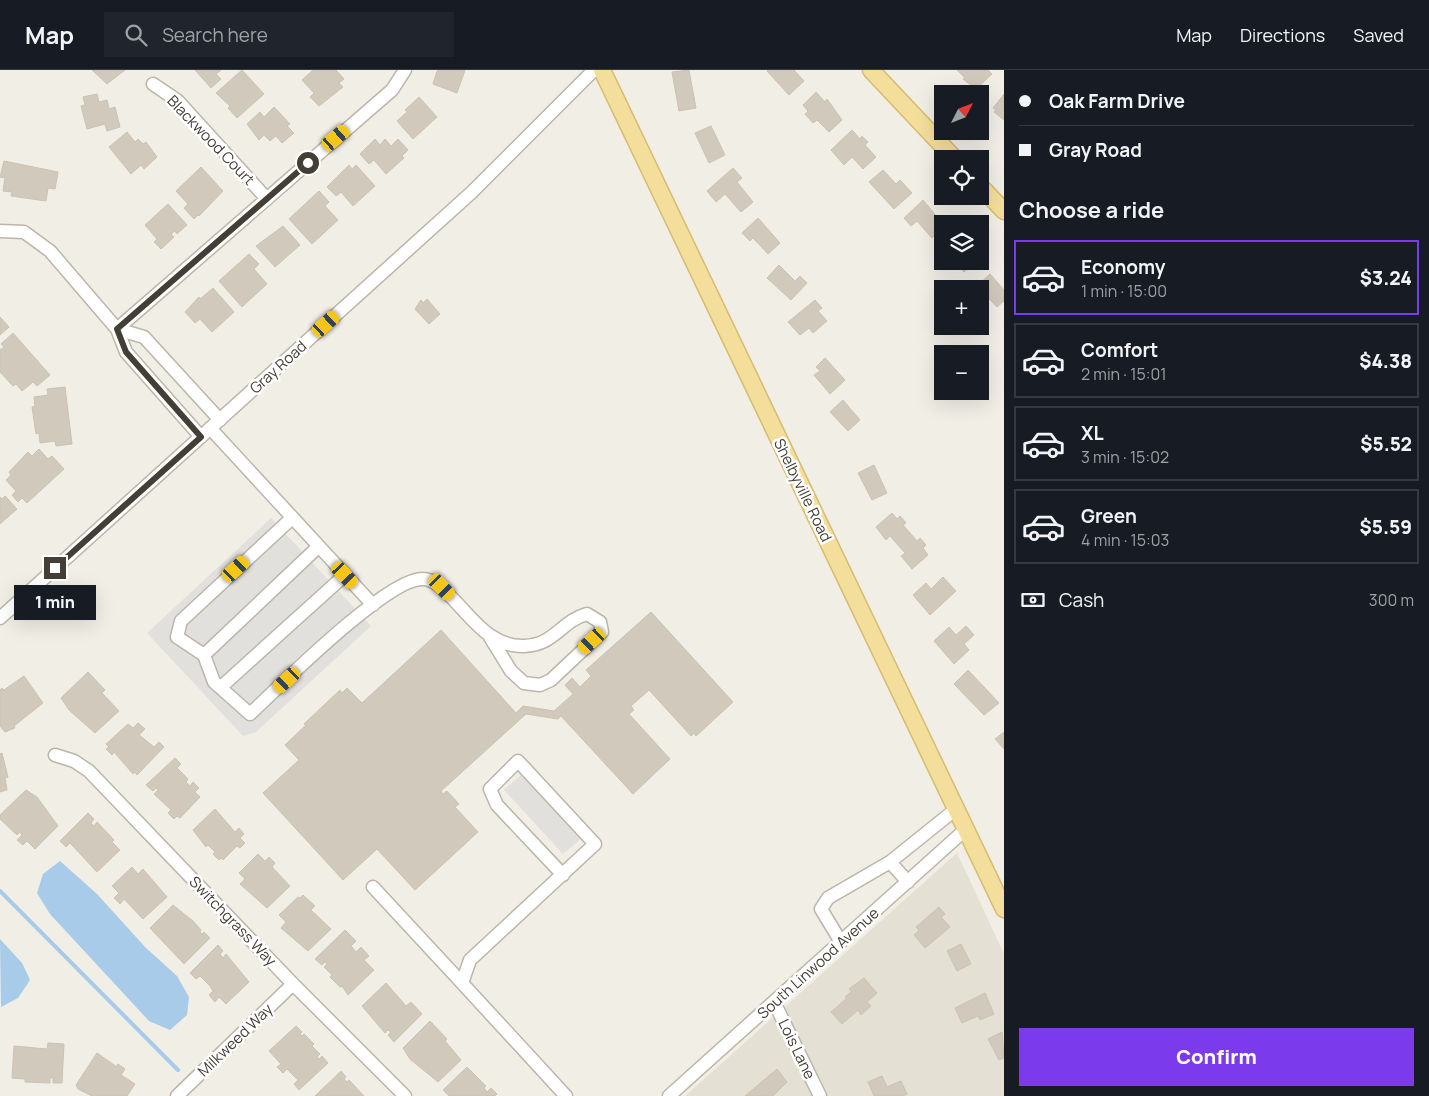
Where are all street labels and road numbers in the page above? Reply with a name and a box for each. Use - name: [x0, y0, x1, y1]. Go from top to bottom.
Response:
- street label: Blackwood Court: [163, 90, 259, 190]
- street label: Gray Road: [245, 336, 311, 398]
- street label: Shelbyville Road: [769, 435, 837, 545]
- street label: Switchgrass Way: [185, 871, 281, 971]
- street label: South Linwood Avenue: [753, 902, 884, 1023]
- street label: Milkweed Way: [193, 999, 277, 1081]
- street label: Lois Lane: [773, 1015, 821, 1083]

